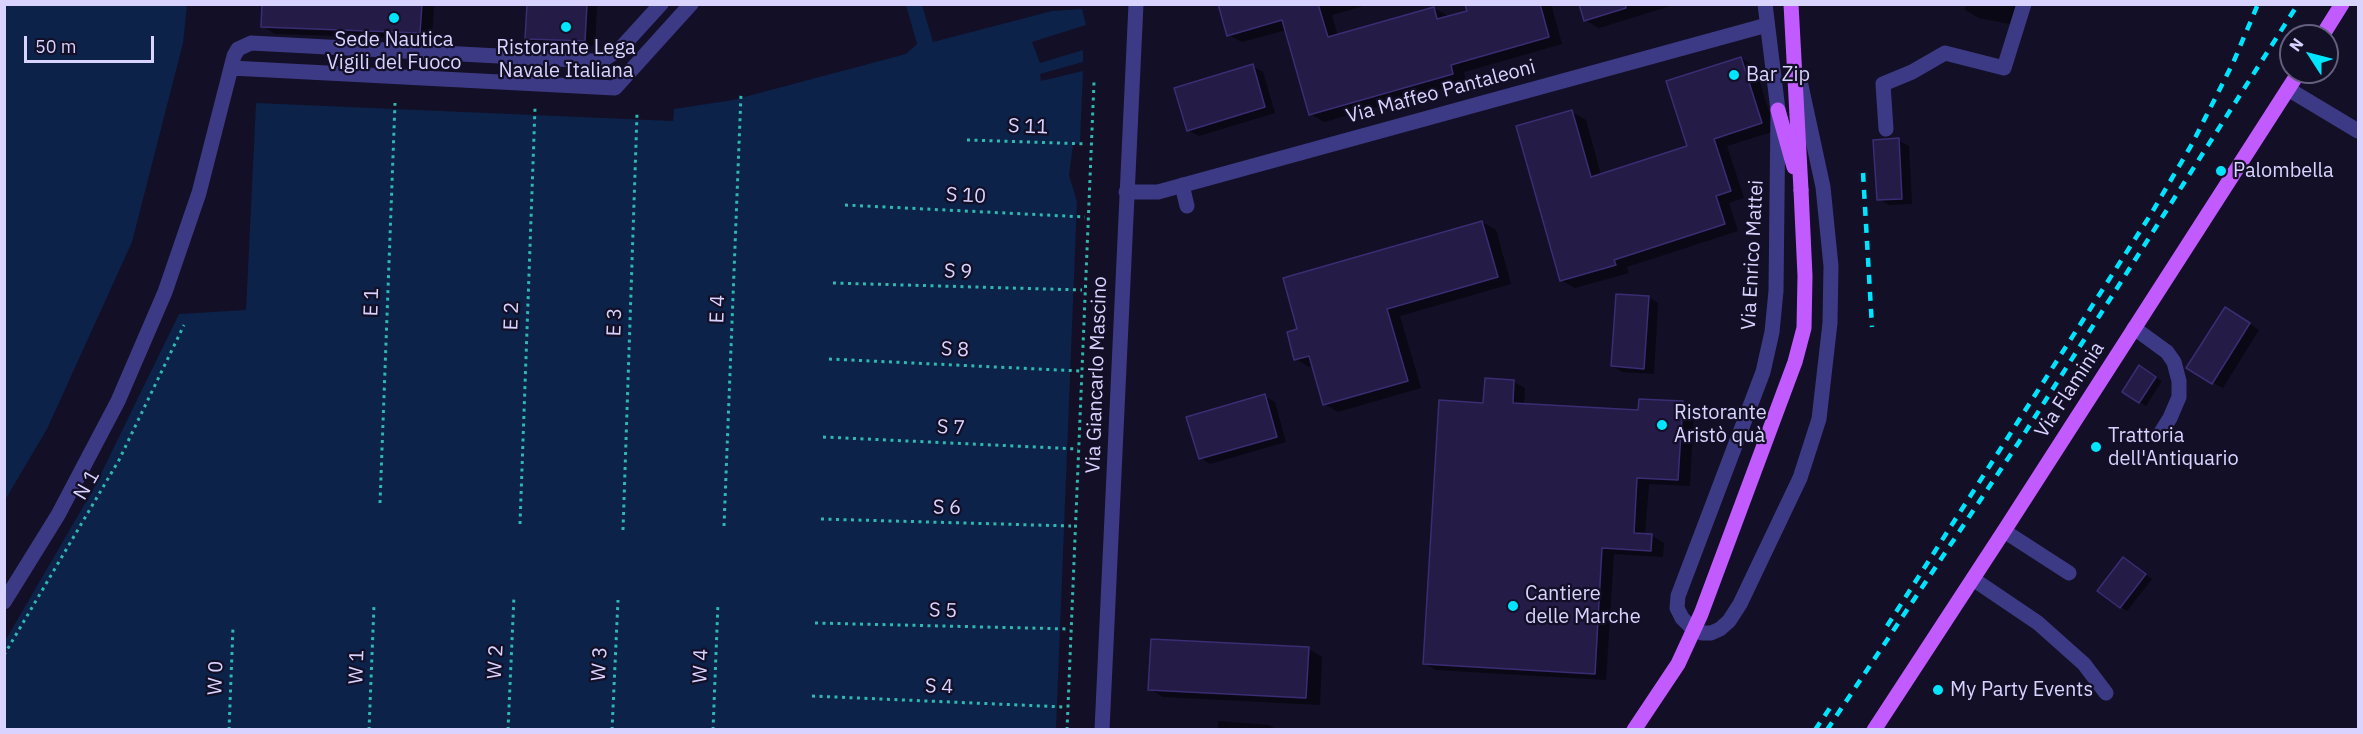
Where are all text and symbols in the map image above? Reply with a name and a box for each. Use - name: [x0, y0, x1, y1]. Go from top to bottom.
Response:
- marker: Sede Nautica Vigili del Fuoco: [387, 11, 401, 25]
- marker: Ristorante Lega Navale Italiana: [559, 20, 573, 34]
- scale bar: [27, 24, 158, 62]
- north arrow: [2279, 24, 2339, 84]
- place label: Sede Nautica Vigili del Fuoco: [326, 28, 462, 75]
- text: N: [2285, 34, 2308, 55]
- text: 50 m: [35, 35, 77, 58]
- place label: Ristorante Lega Navale Italiana: [496, 36, 636, 83]
- street label: Via Maffeo Pantaleoni: [1344, 55, 1538, 129]
- place label: Bar Zip: [1746, 63, 1810, 87]
- marker: Bar Zip: [1727, 68, 1741, 82]
- street label: S 11: [1007, 114, 1049, 140]
- place label: Palombella: [2233, 159, 2334, 183]
- marker: Palombella: [2214, 164, 2228, 178]
- street label: Via Enrico Mattei: [1737, 179, 1769, 331]
- street label: S 10: [945, 183, 987, 209]
- street label: S 9: [943, 260, 973, 284]
- street label: Via Giancarlo Mascino: [1082, 276, 1112, 474]
- street label: E 1: [360, 287, 384, 317]
- street label: E 4: [706, 294, 730, 324]
- street label: E 2: [500, 301, 524, 331]
- street label: E 3: [603, 307, 627, 337]
- street label: S 8: [940, 337, 970, 363]
- street label: Via Flaminia: [2030, 338, 2110, 442]
- place label: Ristorante Aristò quà: [1674, 401, 1767, 448]
- street label: S 7: [936, 415, 966, 441]
- marker: Ristorante Aristò quà: [1655, 418, 1669, 432]
- place label: Trattoria dell'Antiquario: [2108, 424, 2239, 471]
- marker: Trattoria dell'Antiquario: [2089, 440, 2103, 454]
- street label: N 1: [69, 466, 105, 504]
- street label: S 6: [933, 496, 961, 520]
- place label: Cantiere delle Marche: [1525, 582, 1641, 629]
- street label: S 5: [928, 599, 958, 623]
- marker: Cantiere delle Marche: [1506, 599, 1520, 613]
- street label: W 2: [483, 644, 509, 680]
- street label: W 3: [587, 646, 613, 682]
- street label: W 4: [688, 648, 714, 684]
- street label: W 1: [344, 649, 370, 685]
- street label: W 0: [203, 660, 229, 696]
- street label: S 4: [924, 675, 954, 699]
- place label: My Party Events: [1950, 678, 2093, 702]
- marker: My Party Events: [1931, 683, 1945, 697]

